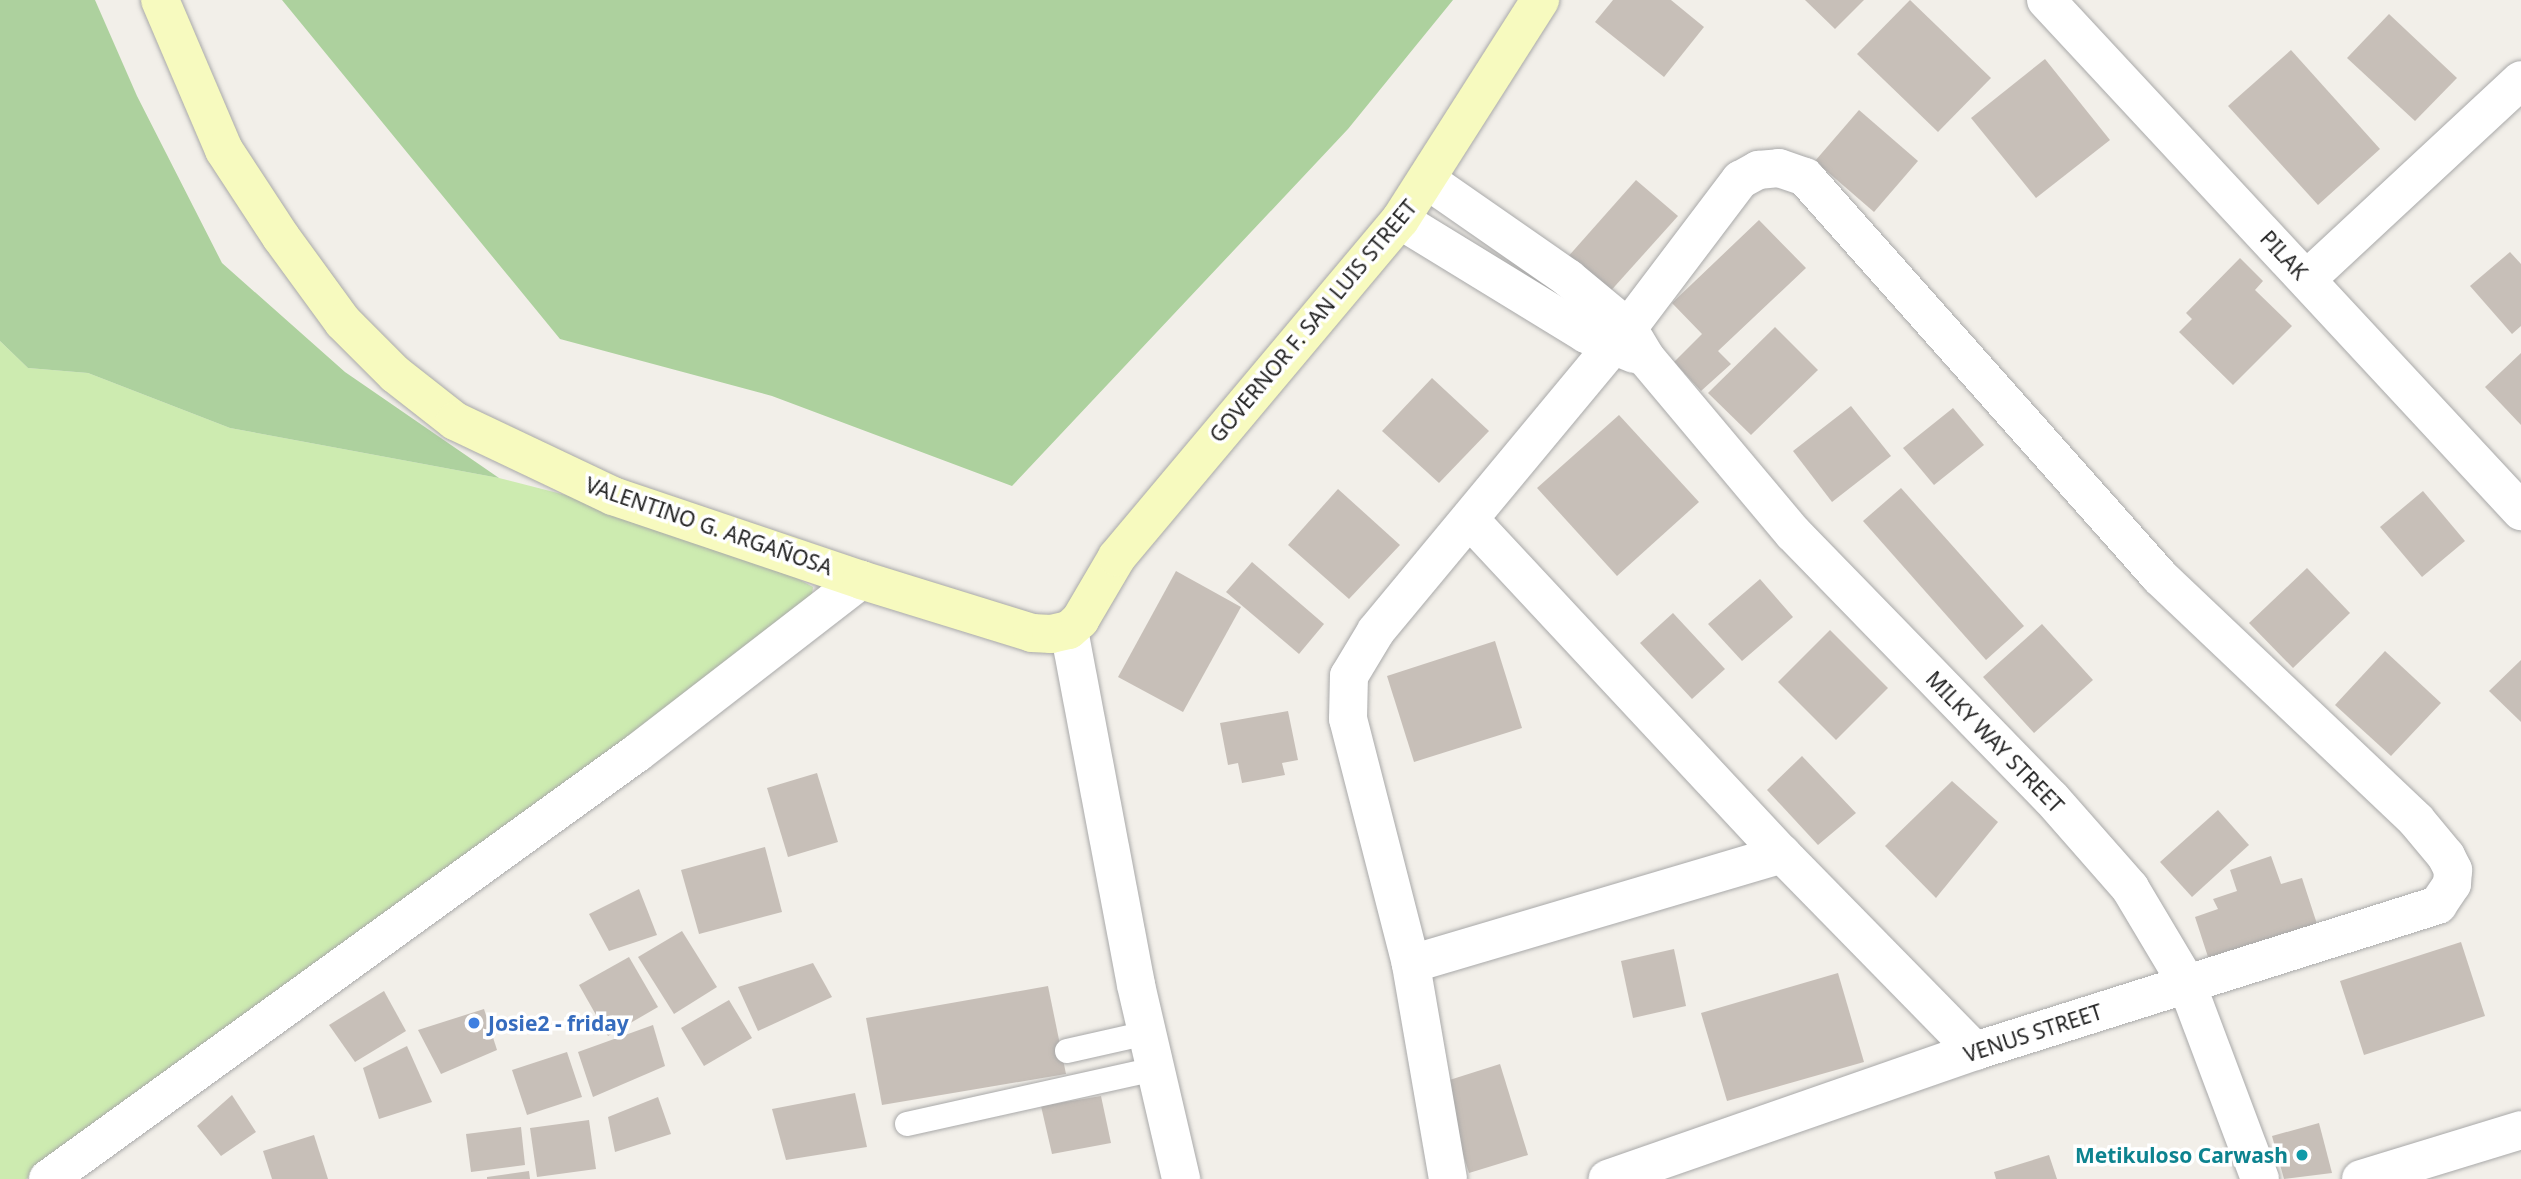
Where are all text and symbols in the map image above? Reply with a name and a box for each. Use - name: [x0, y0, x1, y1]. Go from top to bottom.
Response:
- street label: GOVERNOR F. SAN LUIS STREET: [1204, 195, 1422, 447]
- street label: PILAK: [2255, 225, 2313, 285]
- street label: VALENTINO G. ARGAÑOSA: [582, 472, 836, 580]
- street label: MILKY WAY STREET: [1921, 666, 2069, 818]
- street label: VENUS STREET: [1961, 999, 2105, 1067]
- place label: Josie2 - friday: [488, 1010, 629, 1036]
- marker: Josie2 - friday: [466, 1015, 482, 1031]
- place label: Metikuloso Carwash: [2075, 1142, 2288, 1168]
- marker: Metikuloso Carwash: [2294, 1147, 2310, 1163]

